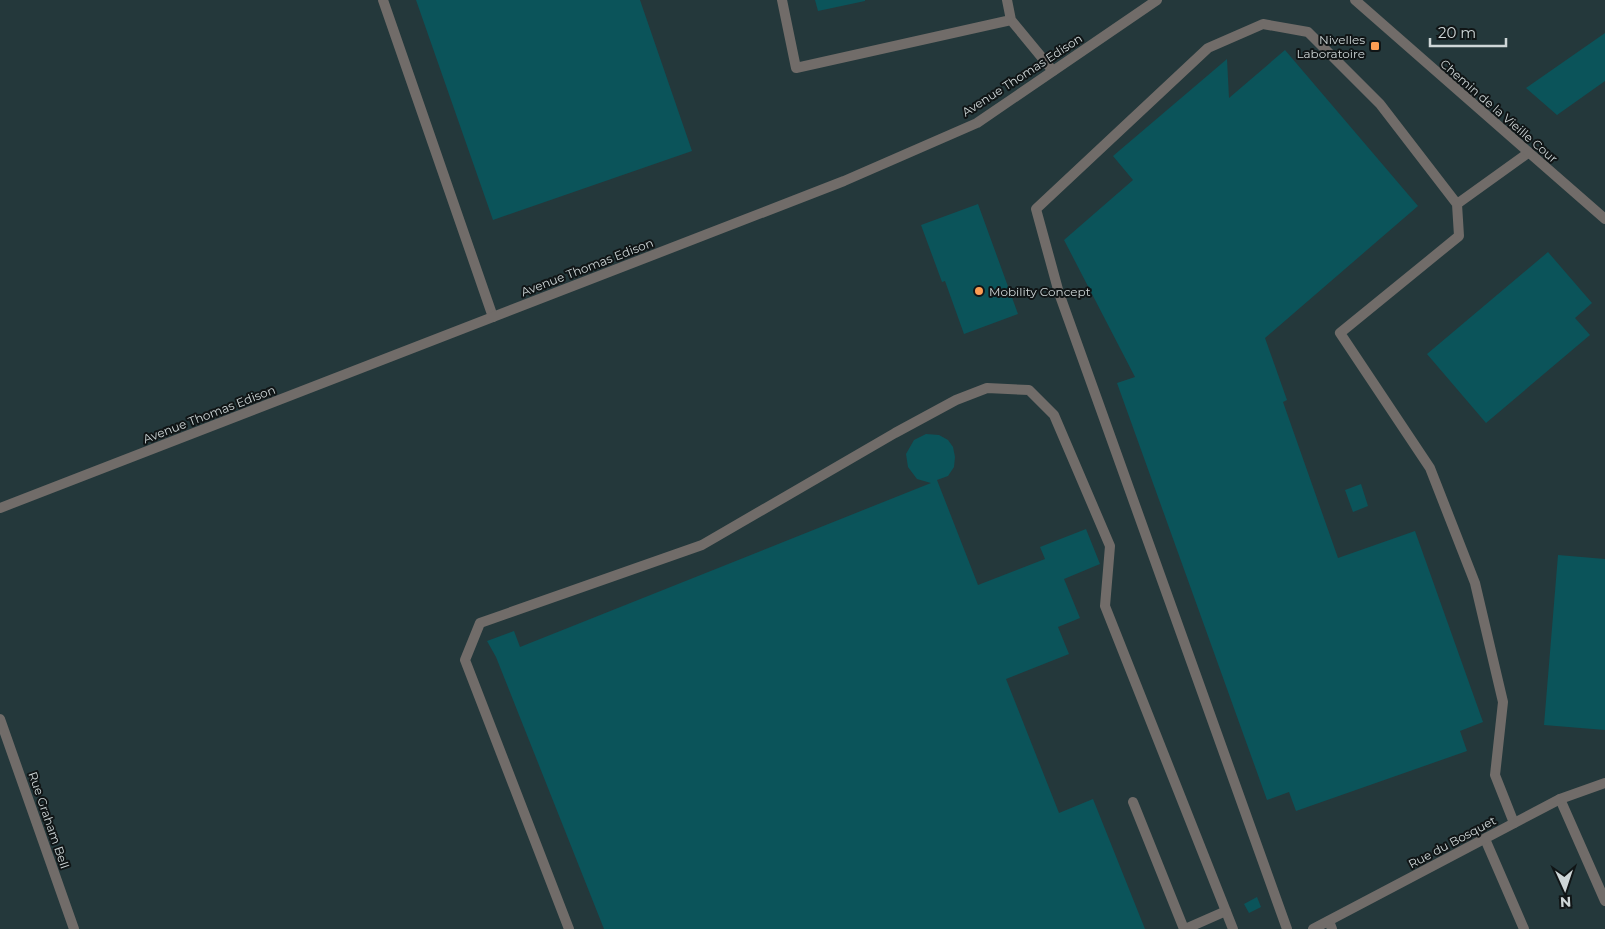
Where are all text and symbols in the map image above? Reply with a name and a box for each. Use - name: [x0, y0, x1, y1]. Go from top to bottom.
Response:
- scale bar: [1430, 15, 1506, 47]
- text: 20 m: [1438, 23, 1476, 42]
- street label: Avenue Thomas Edison: [959, 30, 1085, 120]
- place label: Nivelles Laboratoire: [1296, 32, 1365, 61]
- marker: Nivelles Laboratoire: [1369, 40, 1381, 52]
- street label: Chemin de la Vieille Cour: [1437, 56, 1561, 166]
- street label: Avenue Thomas Edison: [519, 235, 655, 299]
- place label: Mobility Concept: [989, 284, 1091, 299]
- marker: Mobility Concept: [973, 285, 985, 297]
- street label: Avenue Thomas Edison: [141, 382, 277, 446]
- street label: Rue Graham Bell: [25, 770, 73, 870]
- street label: Rue du Bosquet: [1406, 812, 1499, 871]
- north arrow: [1540, 864, 1590, 914]
- text: N: [1560, 893, 1572, 911]

